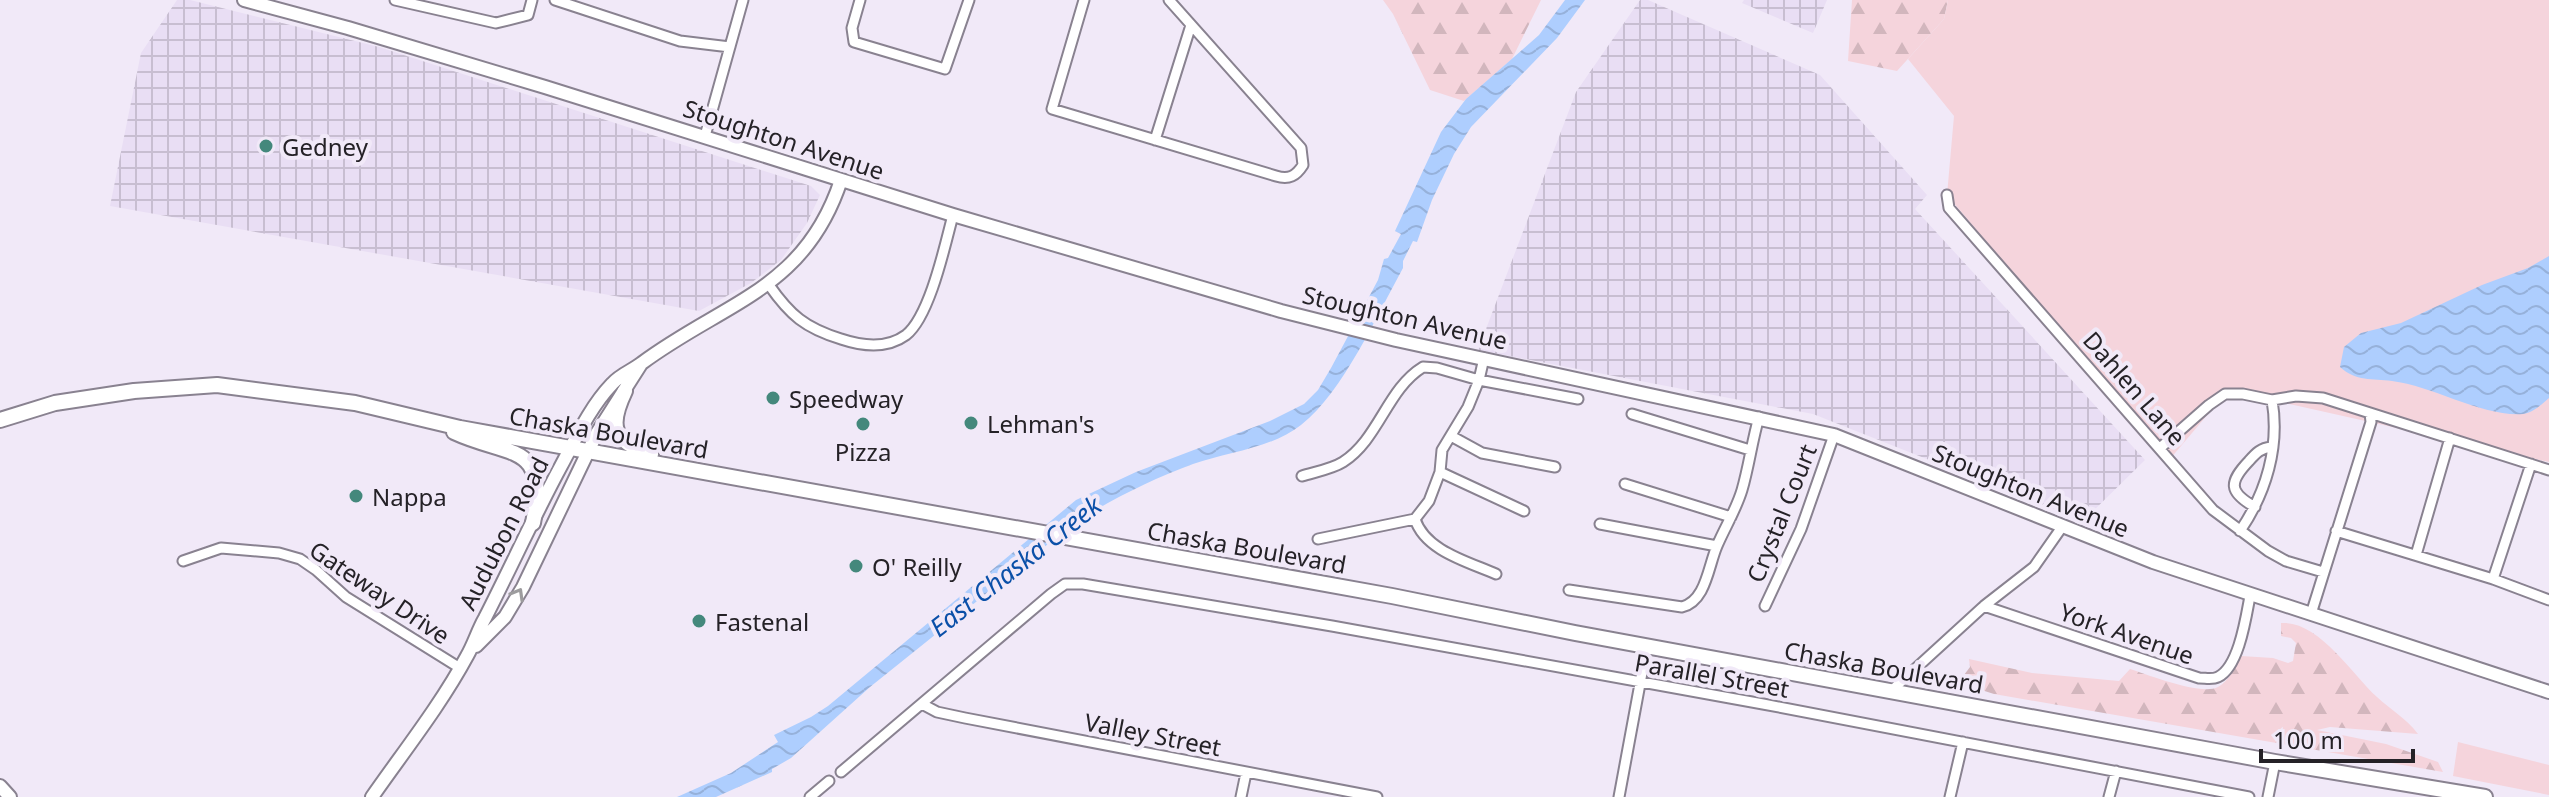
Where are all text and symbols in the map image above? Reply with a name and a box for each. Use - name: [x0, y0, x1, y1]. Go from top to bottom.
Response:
- street label: Stoughton Avenue: [679, 91, 889, 187]
- place label: Gedney: [282, 130, 369, 163]
- marker: Gedney: [257, 137, 275, 155]
- street label: Stoughton Avenue: [1299, 277, 1511, 357]
- street label: Dahlen Lane: [2076, 324, 2194, 452]
- place label: Speedway: [789, 382, 904, 415]
- marker: Speedway: [764, 389, 782, 407]
- street label: Chaska Boulevard: [507, 398, 711, 466]
- place label: Lehman's: [987, 407, 1095, 440]
- marker: Lehman's: [962, 414, 980, 432]
- marker: Pizza: [854, 415, 872, 433]
- place label: Pizza: [835, 435, 891, 468]
- street label: Stoughton Avenue: [1928, 435, 2134, 545]
- street label: Crystal Court: [1738, 439, 1824, 587]
- street label: Audubon Road: [450, 451, 556, 615]
- place label: Nappa: [372, 480, 447, 513]
- marker: Nappa: [347, 487, 365, 505]
- water label: East Chaska Creek: [921, 487, 1109, 645]
- street label: Chaska Boulevard: [1145, 513, 1349, 581]
- street label: Gateway Drive: [303, 533, 457, 651]
- place label: O' Reilly: [872, 550, 962, 583]
- marker: O' Reilly: [847, 557, 865, 575]
- one-way arrow: [508, 588, 524, 603]
- street label: York Avenue: [2055, 595, 2199, 671]
- place label: Fastenal: [715, 605, 809, 638]
- marker: Fastenal: [690, 612, 708, 630]
- street label: Chaska Boulevard: [1782, 633, 1986, 701]
- street label: Parallel Street: [1632, 645, 1792, 705]
- street label: Valley Street: [1082, 705, 1224, 763]
- scale bar: [2261, 713, 2413, 763]
- text: 100 m: [2273, 723, 2343, 756]

